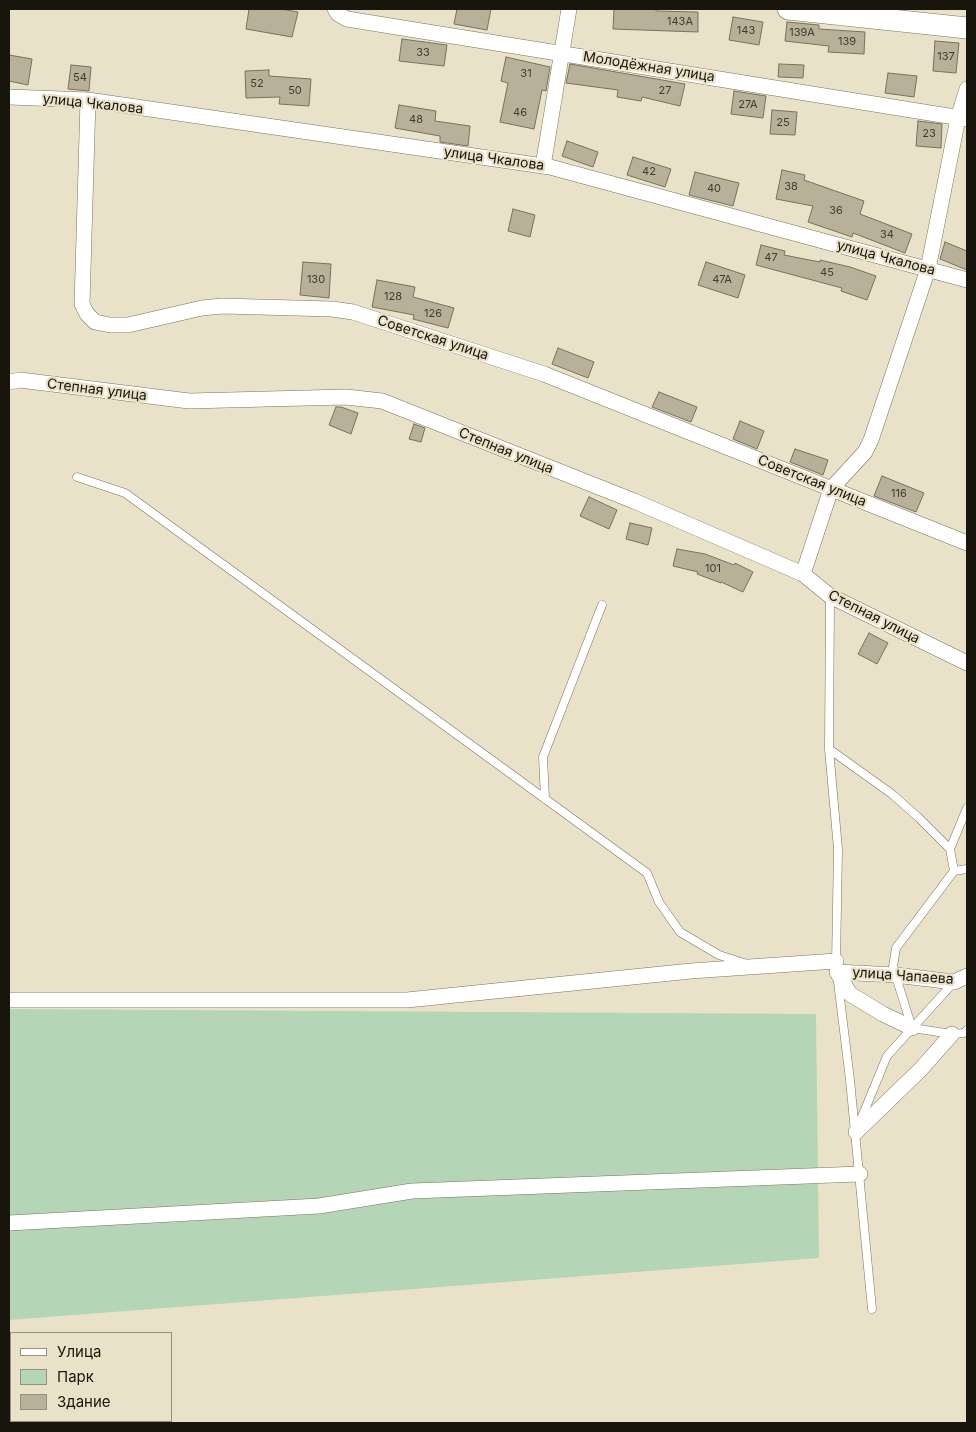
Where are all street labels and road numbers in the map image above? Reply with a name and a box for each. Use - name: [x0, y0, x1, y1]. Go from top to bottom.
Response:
- street label: Молодёжная улица: [582, 48, 716, 86]
- street label: улица Чкалова: [42, 90, 144, 118]
- street label: улица Чкалова: [443, 144, 545, 174]
- street label: улица Чкалова: [835, 237, 937, 279]
- street label: Советская улица: [375, 312, 491, 364]
- street label: Степная улица: [46, 376, 148, 404]
- street label: Степная улица: [456, 424, 556, 478]
- street label: Советская улица: [755, 452, 869, 510]
- street label: Степная улица: [825, 587, 923, 647]
- street label: улица Чапаева: [852, 964, 954, 988]

